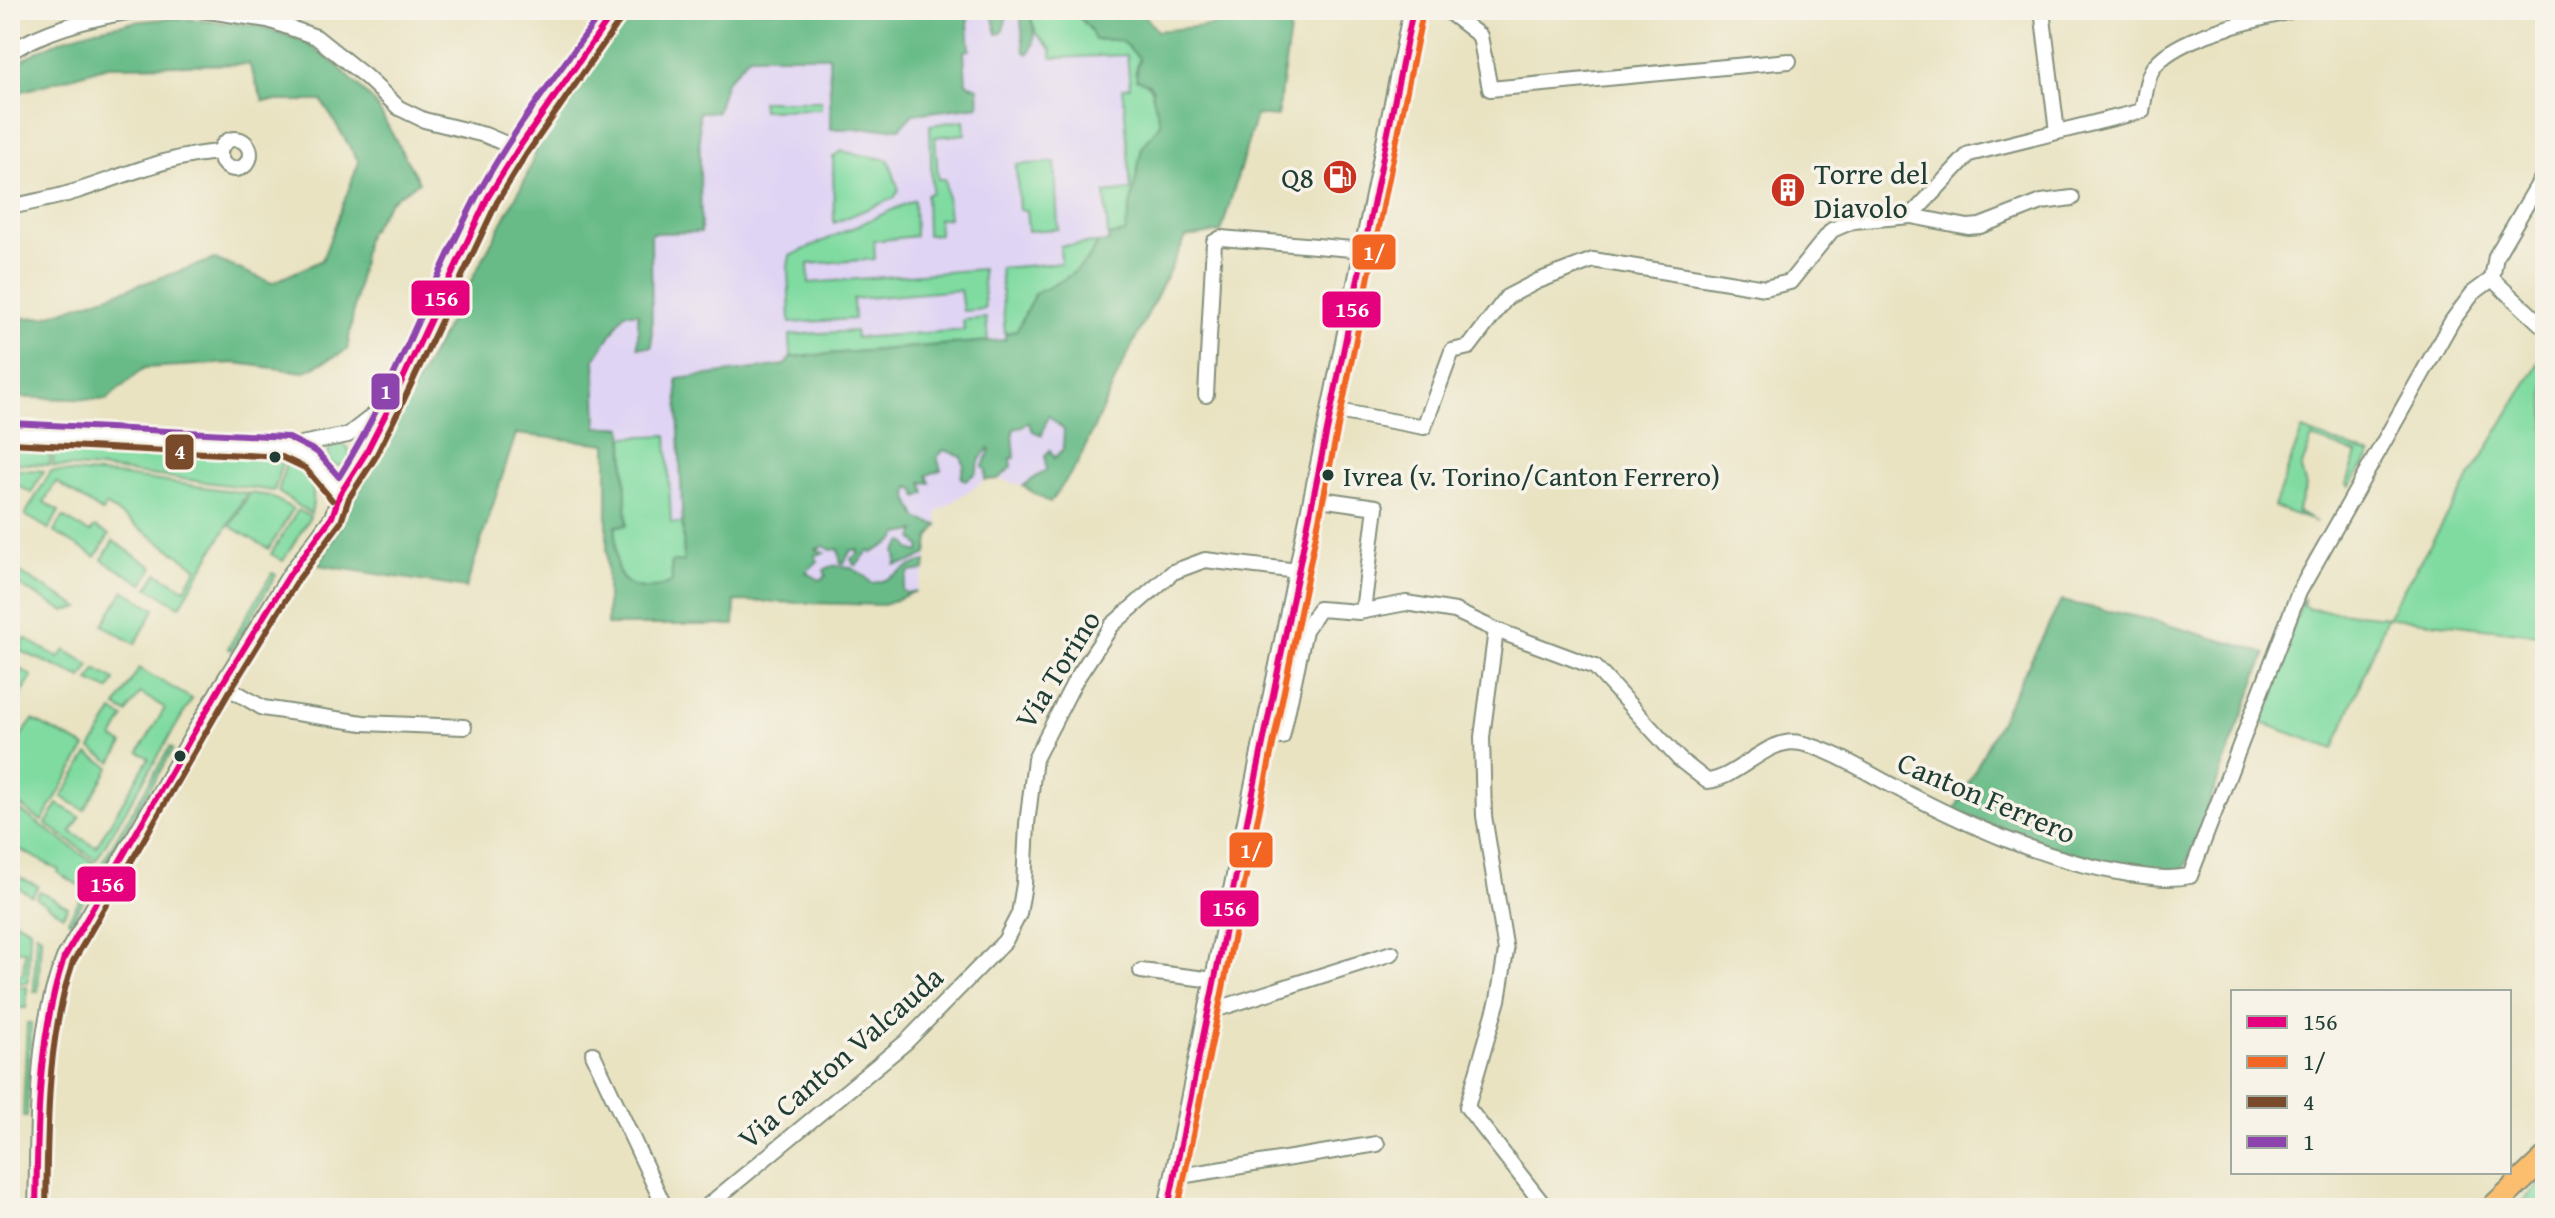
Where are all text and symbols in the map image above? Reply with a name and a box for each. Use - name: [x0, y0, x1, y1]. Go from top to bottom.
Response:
- place label: Torre del Diavolo: [1814, 151, 1928, 229]
- place label: Q8: [1281, 155, 1314, 199]
- fuel station icon: Q8: [1321, 158, 1359, 196]
- building icon: Torre del Diavolo: [1769, 171, 1807, 209]
- line badge: 1/: [1351, 233, 1397, 271]
- text: 1/: [1363, 236, 1385, 268]
- line badge: 156: [410, 279, 471, 317]
- text: 156: [424, 282, 458, 314]
- line badge: 156: [1321, 290, 1382, 329]
- text: 156: [1335, 293, 1369, 325]
- line badge: 1: [370, 372, 401, 411]
- text: 1: [380, 375, 392, 407]
- line badge: 4: [164, 433, 195, 471]
- text: 4: [174, 435, 186, 467]
- unlabelled marker: [267, 449, 283, 465]
- place label: Ivrea (v. Torino/Canton Ferrero): [1343, 455, 1720, 496]
- marker: Ivrea (v. Torino/Canton Ferrero): [1320, 467, 1336, 483]
- street label: Via Torino: [1003, 601, 1111, 737]
- street label: Canton Ferrero: [1891, 740, 2083, 854]
- unlabelled marker: [172, 748, 188, 764]
- line badge: 1/: [1228, 831, 1274, 869]
- text: 1/: [1240, 834, 1262, 866]
- line badge: 156: [76, 865, 137, 903]
- text: 156: [90, 868, 124, 900]
- line badge: 156: [1199, 889, 1260, 928]
- text: 156: [1212, 892, 1246, 924]
- street label: Via Canton Valcauda: [727, 955, 953, 1159]
- legend: [2231, 990, 2511, 1174]
- text: 156: [2303, 1004, 2338, 1039]
- text: 1/: [2303, 1044, 2326, 1079]
- text: 4: [2303, 1084, 2315, 1119]
- text: 1: [2303, 1124, 2315, 1159]

